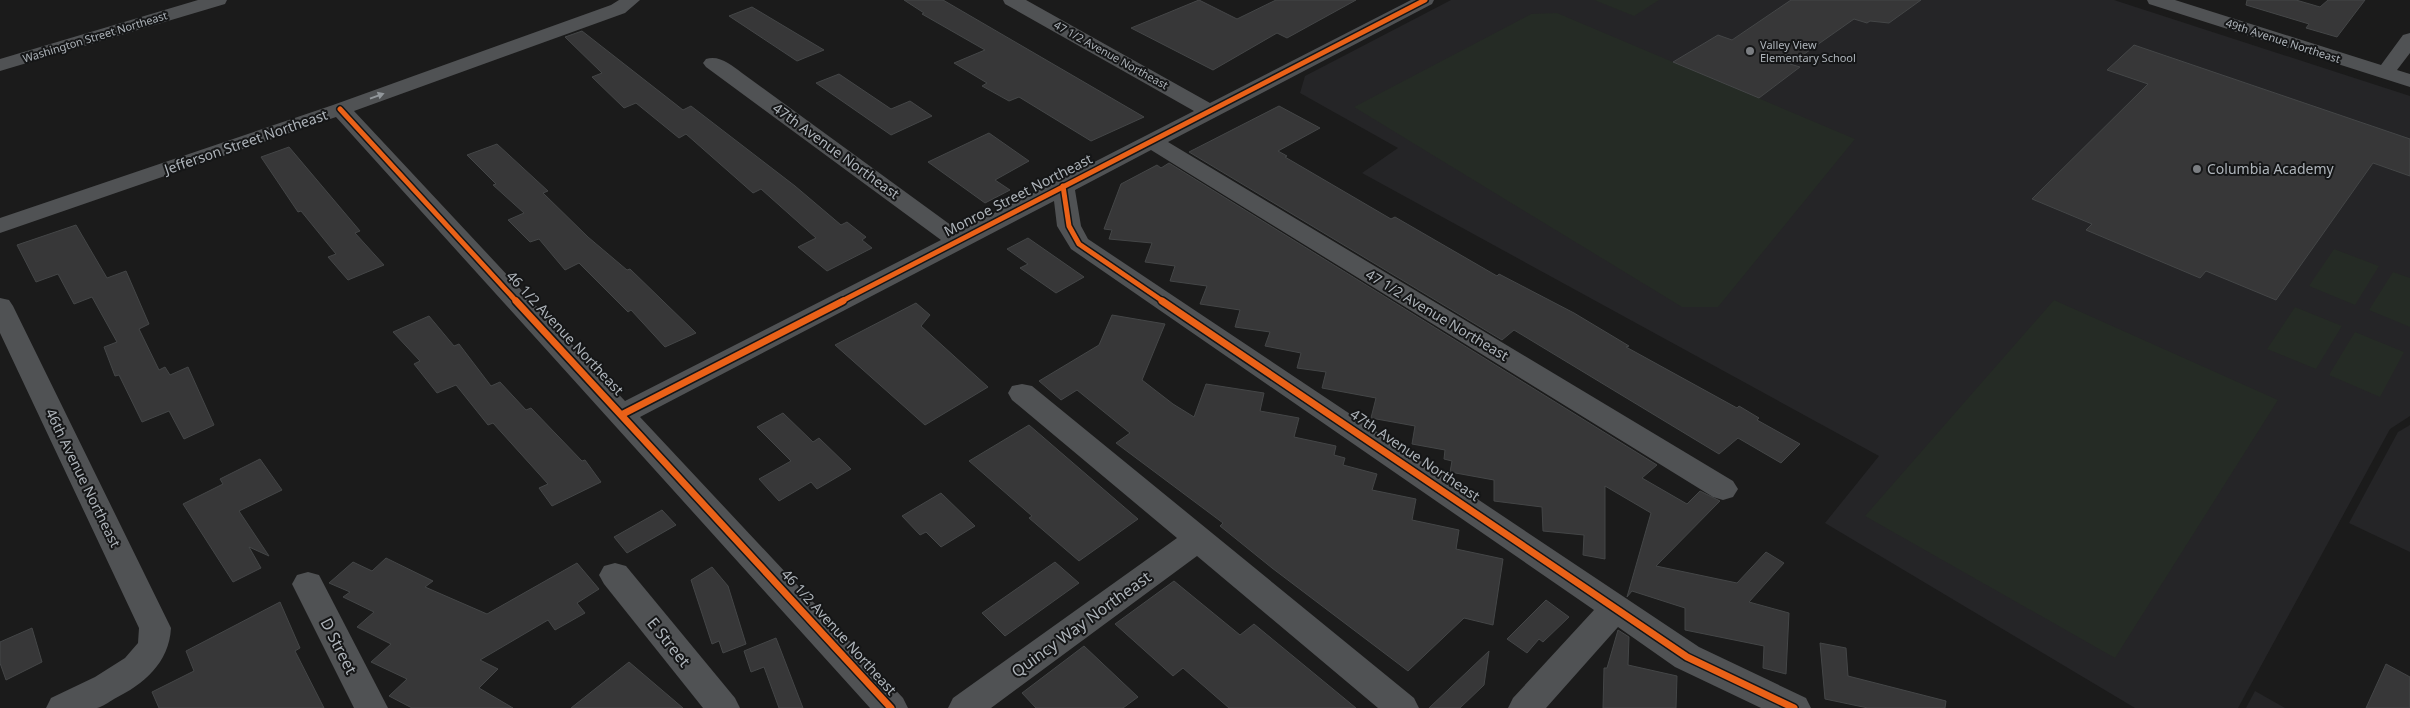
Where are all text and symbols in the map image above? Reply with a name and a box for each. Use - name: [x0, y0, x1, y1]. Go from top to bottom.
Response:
- street label: Washington Street Northeast: [21, 7, 169, 66]
- street label: 49th Avenue Northeast: [2224, 15, 2342, 66]
- street label: 47 1/2 Avenue Northeast: [1051, 17, 1171, 92]
- place label: Valley View Elementary School: [1760, 37, 1856, 65]
- marker: Valley View Elementary School: [1744, 45, 1756, 57]
- one-way arrow: [370, 92, 385, 100]
- street label: 47th Avenue Northeast: [769, 98, 903, 203]
- street label: Jefferson Street Northeast: [160, 105, 330, 179]
- street label: Monroe Street Northeast: [940, 149, 1095, 240]
- place label: Columbia Academy: [2207, 159, 2335, 178]
- marker: Columbia Academy: [2191, 163, 2203, 175]
- street label: 47 1/2 Avenue Northeast: [1362, 264, 1512, 365]
- street label: 46 1/2 Avenue Northeast: [503, 266, 628, 399]
- street label: 47th Avenue Northeast: [1347, 404, 1484, 505]
- street label: 46th Avenue Northeast: [42, 405, 125, 550]
- street label: 46 1/2 Avenue Northeast: [778, 565, 901, 699]
- street label: Quincy Way Northeast: [1007, 566, 1156, 682]
- street label: E Street: [642, 613, 696, 672]
- street label: D Street: [315, 614, 363, 678]

